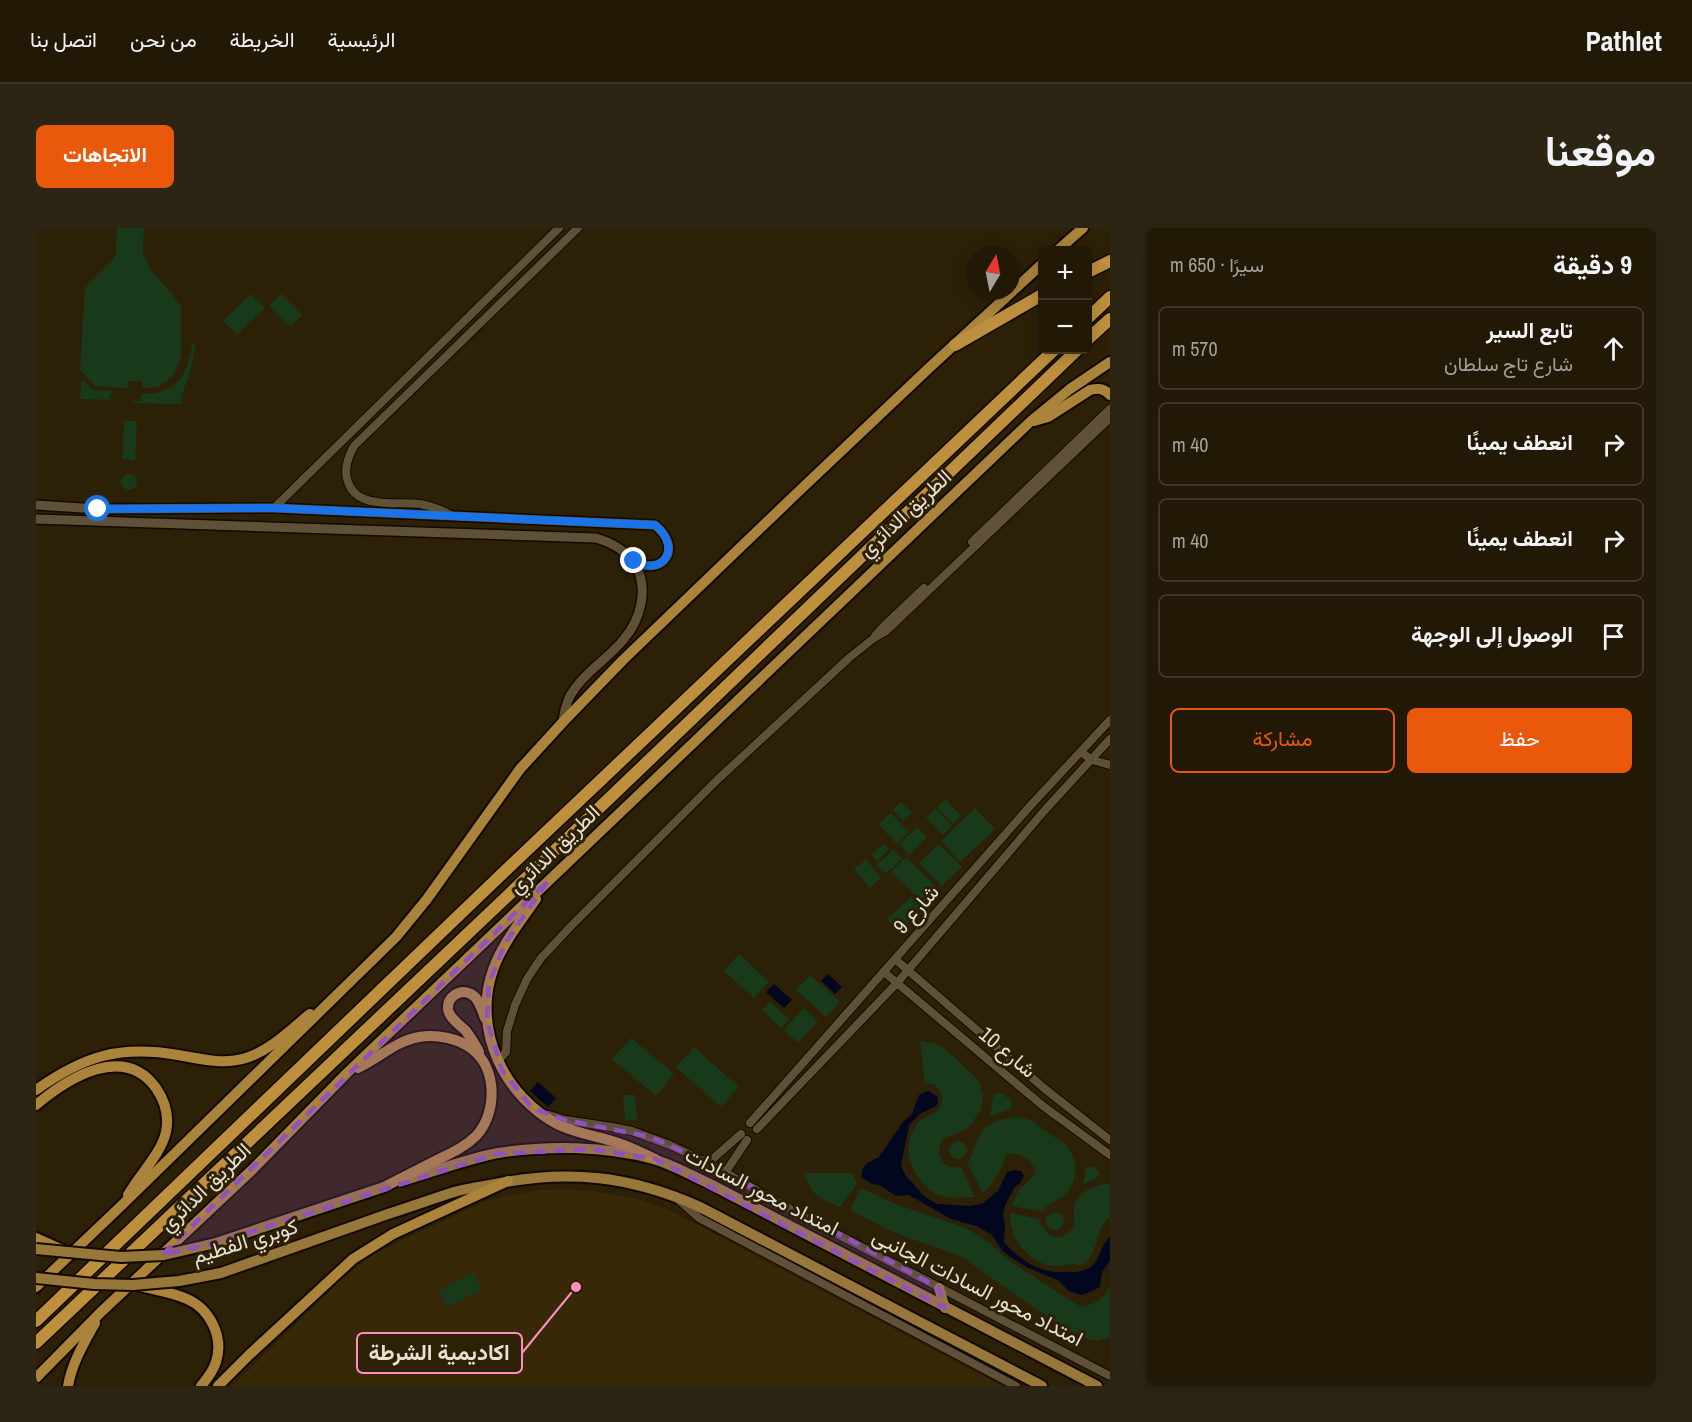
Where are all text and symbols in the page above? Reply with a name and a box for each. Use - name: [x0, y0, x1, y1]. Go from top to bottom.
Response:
- text: Pathlet: [1585, 22, 1662, 60]
- text: اتصل بنا: [30, 25, 97, 54]
- text: من نحن: [130, 25, 197, 54]
- text: الخريطة: [230, 25, 295, 54]
- text: الرئيسية: [328, 25, 395, 54]
- text: موقعنا: [1545, 123, 1656, 179]
- button: الاتجاهات: [36, 125, 174, 188]
- north arrow: [966, 246, 1020, 300]
- map controls: [1038, 246, 1092, 354]
- button: +: [1038, 246, 1092, 300]
- text: 9 دقيقة: [1553, 247, 1632, 282]
- text: سيرًا · 650 m: [1170, 251, 1264, 278]
- button: −: [1038, 300, 1092, 354]
- text: تابع السير: [1486, 315, 1573, 345]
- icon: ahead: [1597, 332, 1630, 365]
- text: 570 m: [1172, 335, 1218, 362]
- text: شارع تاج سلطان: [1444, 350, 1573, 377]
- text: انعطف يمينًا: [1467, 427, 1573, 457]
- icon: right: [1597, 428, 1630, 461]
- text: 40 m: [1172, 431, 1208, 458]
- street label: الطريق الدائري: [852, 462, 960, 566]
- route start: [84, 495, 110, 521]
- text: انعطف يمينًا: [1467, 523, 1573, 553]
- icon: right: [1597, 524, 1630, 557]
- text: 40 m: [1172, 527, 1208, 554]
- route end: [620, 547, 646, 573]
- text: الوصول إلى الوجهة: [1411, 619, 1573, 649]
- icon: arrive: [1597, 620, 1630, 653]
- button: مشاركة: [1170, 708, 1395, 773]
- button: حفظ: [1407, 708, 1632, 773]
- street label: الطريق الدائري: [502, 798, 608, 902]
- street label: شارع 9: [886, 878, 946, 940]
- street label: شارع 10: [973, 1020, 1043, 1084]
- street label: الطريق الدائري: [153, 1136, 259, 1240]
- street label: امتداد محور السادات: [680, 1140, 844, 1242]
- street label: كوبري الفطيم: [189, 1211, 302, 1274]
- street label: امتداد محور السادات الجانبى: [868, 1221, 1088, 1353]
- callout: اكاديمية الشرطة: [357, 1333, 522, 1373]
- text: اكاديمية الشرطة: [368, 1337, 510, 1367]

